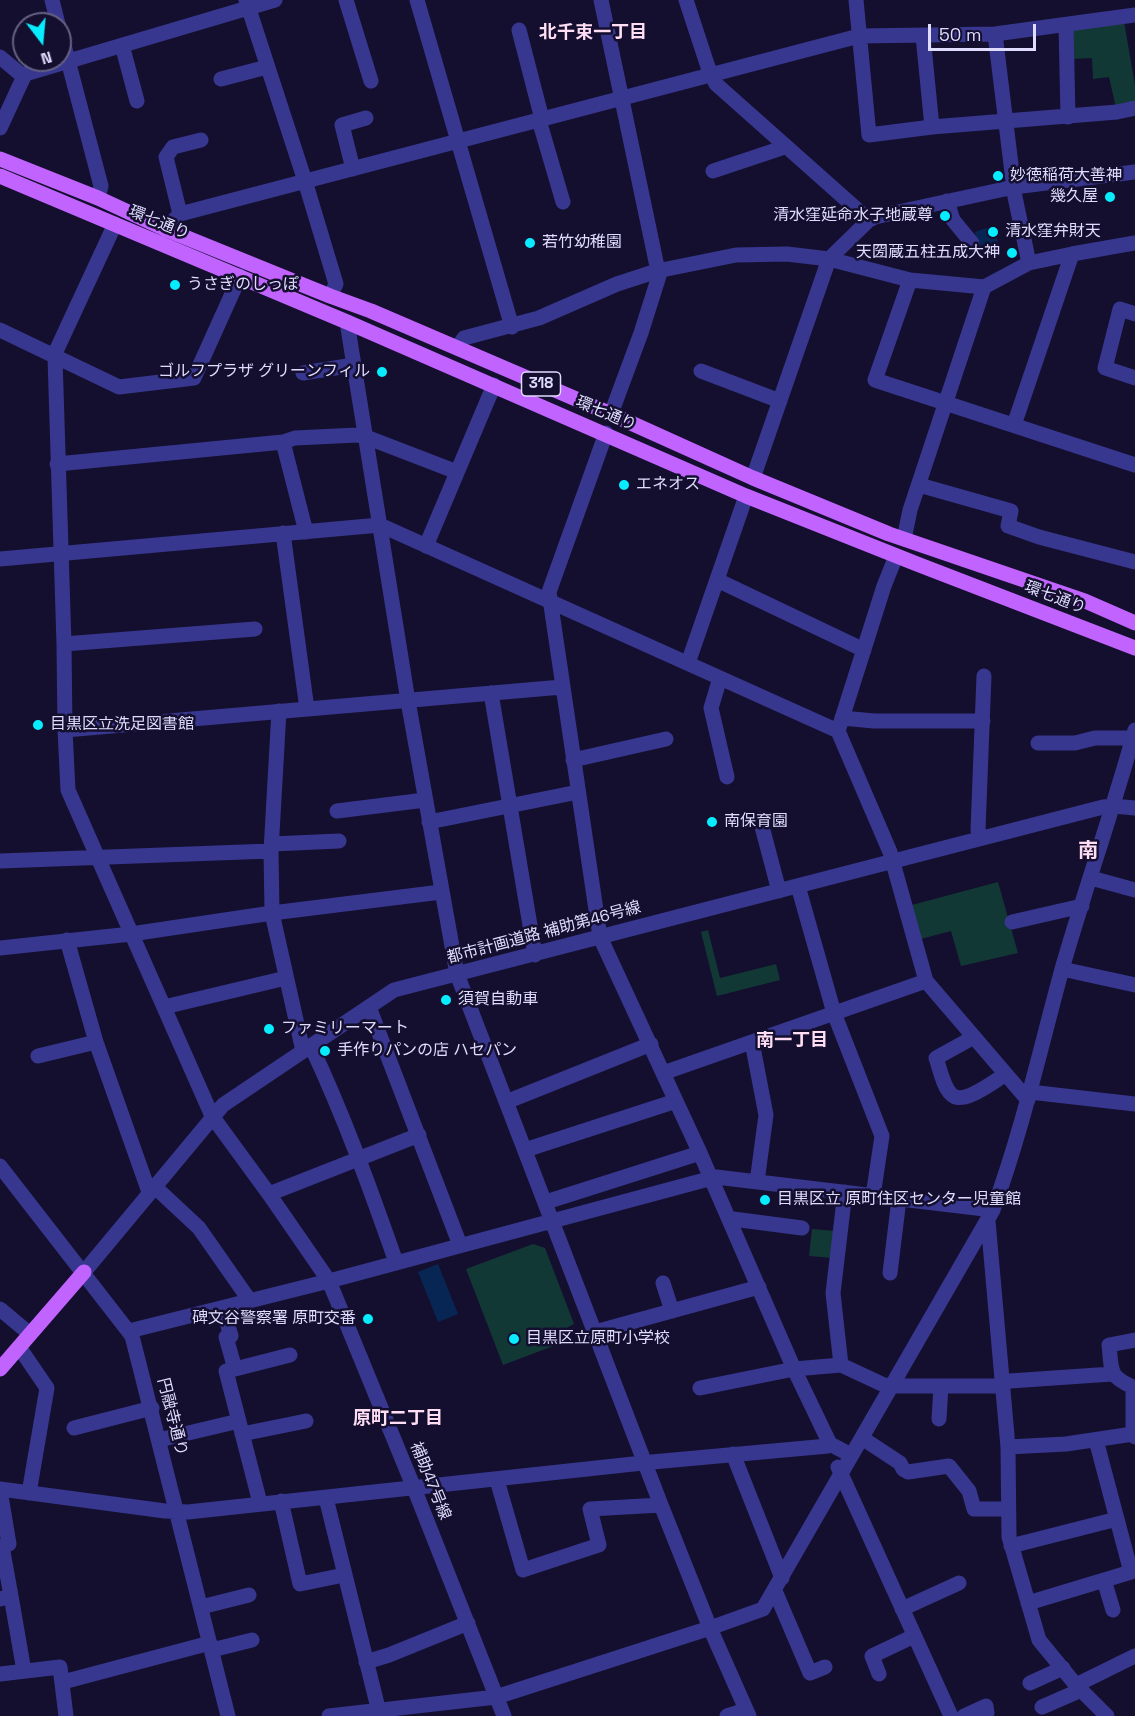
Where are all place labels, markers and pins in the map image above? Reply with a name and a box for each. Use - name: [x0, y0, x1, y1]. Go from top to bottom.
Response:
- place label: 妙徳稲荷大善神: [1010, 166, 1122, 186]
- marker: 妙徳稲荷大善神: [991, 169, 1005, 183]
- place label: 幾久屋: [1050, 187, 1098, 207]
- marker: 幾久屋: [1103, 190, 1117, 204]
- place label: 清水窪延命水子地蔵尊: [773, 206, 933, 226]
- marker: 清水窪延命水子地蔵尊: [938, 209, 952, 223]
- place label: 清水窪弁財天: [1005, 222, 1101, 242]
- marker: 清水窪弁財天: [986, 225, 1000, 239]
- place label: 若竹幼稚園: [542, 233, 622, 253]
- marker: 若竹幼稚園: [523, 236, 537, 250]
- place label: 天圀蔵五柱五成大神: [856, 243, 1000, 263]
- marker: 天圀蔵五柱五成大神: [1005, 246, 1019, 260]
- place label: うさぎのしっぽ: [187, 275, 299, 295]
- marker: うさぎのしっぽ: [168, 278, 182, 292]
- place label: ゴルフプラザ グリーンフィル: [158, 362, 370, 382]
- marker: ゴルフプラザ グリーンフィル: [375, 365, 389, 379]
- place label: エネオス: [636, 475, 700, 495]
- marker: エネオス: [617, 478, 631, 492]
- place label: 目黒区立洗足図書館: [50, 715, 194, 735]
- marker: 目黒区立洗足図書館: [31, 718, 45, 732]
- place label: 南保育園: [724, 812, 788, 832]
- marker: 南保育園: [705, 815, 719, 829]
- place label: 須賀自動車: [458, 990, 538, 1010]
- marker: 須賀自動車: [439, 993, 453, 1007]
- place label: ファミリーマート: [281, 1019, 409, 1039]
- marker: ファミリーマート: [262, 1022, 276, 1036]
- place label: 手作りパンの店 ハセパン: [337, 1041, 517, 1061]
- marker: 手作りパンの店 ハセパン: [318, 1044, 332, 1058]
- place label: 目黒区立 原町住区センター児童館: [777, 1190, 1021, 1210]
- marker: 目黒区立 原町住区センター児童館: [758, 1193, 772, 1207]
- place label: 碑文谷警察署 原町交番: [192, 1309, 356, 1329]
- marker: 碑文谷警察署 原町交番: [361, 1312, 375, 1326]
- place label: 目黒区立原町小学校: [526, 1329, 670, 1349]
- marker: 目黒区立原町小学校: [507, 1332, 521, 1346]

